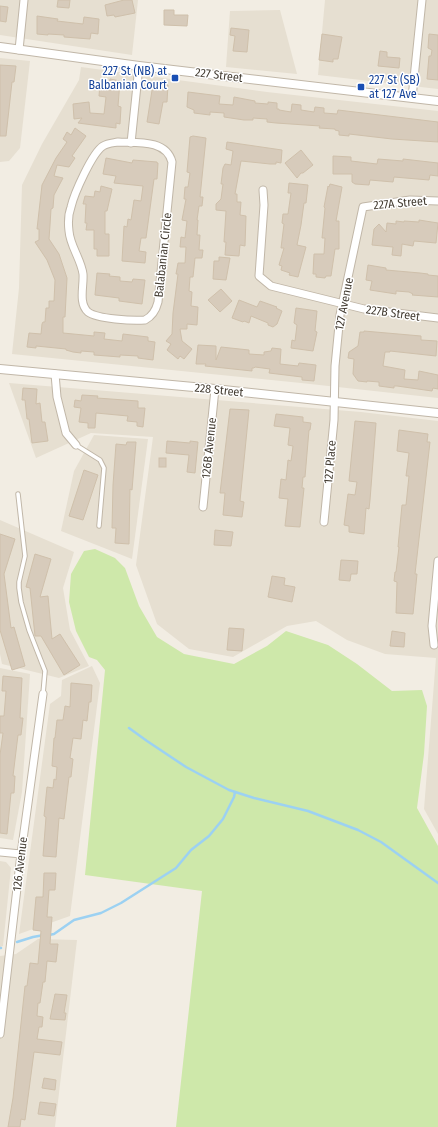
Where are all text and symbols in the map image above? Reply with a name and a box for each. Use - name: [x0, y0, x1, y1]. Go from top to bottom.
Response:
- place label: 227 St (NB) at Balbanian Court: [88, 64, 167, 92]
- street label: 227 Street: [194, 65, 244, 85]
- marker: 227 St (NB) at Balbanian Court: [170, 73, 180, 83]
- place label: 227 St (SB) at 127 Ave: [369, 73, 420, 101]
- marker: 227 St (SB) at 127 Ave: [356, 82, 366, 92]
- street label: 227A Street: [373, 194, 427, 212]
- street label: Balabanian Circle: [152, 212, 174, 298]
- street label: 127 Avenue: [332, 276, 356, 332]
- street label: 227B Street: [365, 302, 421, 324]
- street label: 228 Street: [194, 380, 244, 400]
- street label: 126B Avenue: [199, 417, 219, 479]
- street label: 127 Place: [321, 440, 339, 484]
- street label: 126 Avenue: [10, 836, 30, 892]

